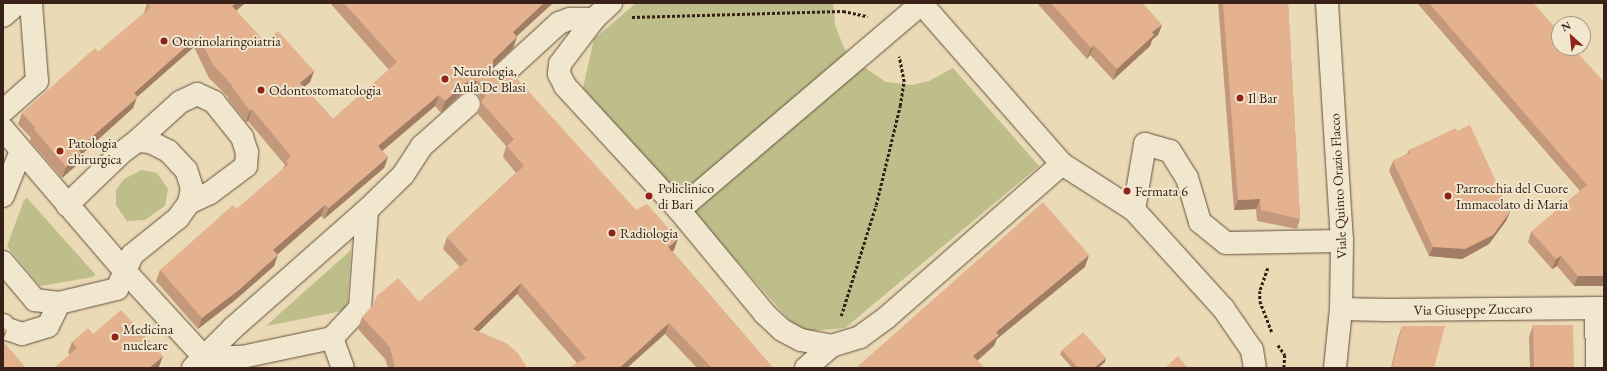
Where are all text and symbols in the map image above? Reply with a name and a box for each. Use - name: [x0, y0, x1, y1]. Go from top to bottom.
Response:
- north arrow: [1551, 16, 1591, 56]
- text: N: [1559, 18, 1573, 34]
- place label: Otorinolaringoiatria: [172, 33, 281, 49]
- marker: Otorinolaringoiatria: [159, 36, 169, 46]
- place label: Neurologia, Aula De Blasi: [453, 63, 526, 96]
- marker: Neurologia, Aula De Blasi: [440, 74, 450, 84]
- place label: Odontostomatologia: [269, 82, 381, 98]
- marker: Odontostomatologia: [256, 85, 266, 95]
- place label: Il Bar: [1248, 90, 1277, 106]
- marker: Il Bar: [1235, 93, 1245, 103]
- street label: Viale Quinto Orazio Flacco: [1326, 113, 1350, 259]
- place label: Patologia chirurgica: [68, 135, 122, 168]
- marker: Patologia chirurgica: [55, 146, 65, 156]
- place label: Policlinico di Bari: [658, 180, 714, 212]
- place label: Parrocchia del Cuore Immacolato di Maria: [1456, 180, 1568, 212]
- place label: Fermata 6: [1135, 183, 1188, 199]
- marker: Fermata 6: [1122, 186, 1132, 196]
- marker: Policlinico di Bari: [643, 190, 655, 202]
- marker: Parrocchia del Cuore Immacolato di Maria: [1443, 191, 1453, 201]
- place label: Radiologia: [620, 225, 678, 241]
- marker: Radiologia: [607, 228, 617, 238]
- street label: Via Giuseppe Zuccaro: [1414, 300, 1532, 318]
- place label: Medicina nucleare: [123, 321, 173, 354]
- marker: Medicina nucleare: [110, 332, 120, 342]

